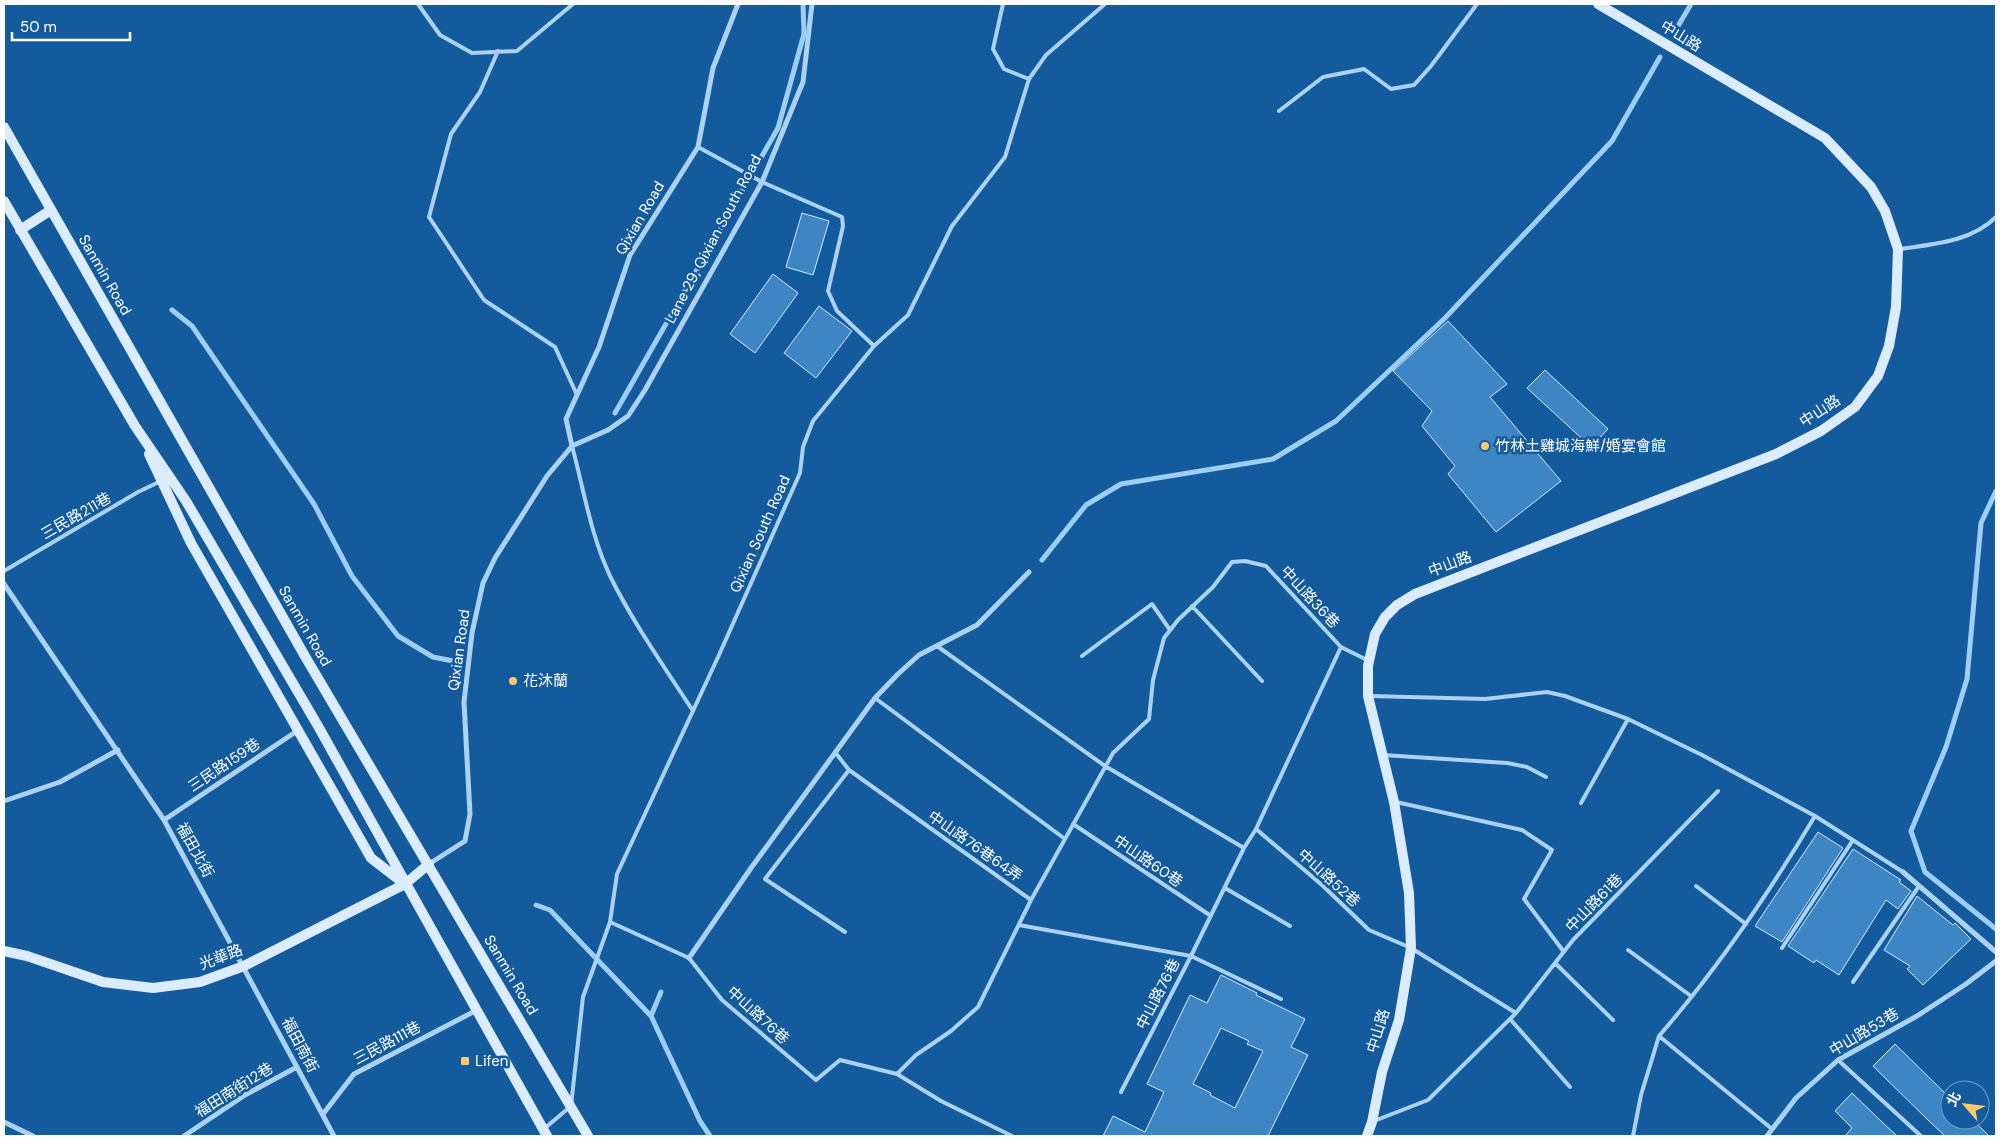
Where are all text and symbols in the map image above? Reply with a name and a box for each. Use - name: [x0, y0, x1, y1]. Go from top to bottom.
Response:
- scale bar: [12, 10, 130, 42]
- street label: 中山路: [1657, 16, 1705, 56]
- text: 50 m: [20, 17, 57, 37]
- street label: Lane 29, Qixian South Road: [660, 151, 766, 327]
- street label: Qixian Road: [611, 178, 669, 258]
- street label: Sanmin Road: [74, 231, 136, 319]
- street label: 中山路: [1796, 390, 1844, 432]
- place label: 竹林土雞城海鮮/婚宴會館: [1495, 436, 1666, 456]
- marker: 竹林土雞城海鮮/婚宴會館: [1479, 440, 1491, 452]
- street label: Qixian South Road: [725, 472, 795, 596]
- street label: 三民路211巷: [37, 488, 115, 544]
- street label: 中山路: [1425, 547, 1475, 581]
- street label: 中山路36巷: [1276, 562, 1344, 632]
- street label: Sanmin Road: [274, 582, 336, 670]
- street label: Qixian Road: [443, 608, 475, 692]
- place label: 花沐蘭: [523, 671, 568, 691]
- marker: 花沐蘭: [507, 675, 519, 687]
- street label: 三民路159巷: [184, 734, 264, 796]
- street label: 中山路76巷64弄: [924, 806, 1026, 886]
- street label: 福田北街: [172, 819, 218, 881]
- street label: 中山路60巷: [1109, 830, 1187, 892]
- street label: 中山路52巷: [1293, 845, 1365, 911]
- street label: 中山路61巷: [1561, 869, 1627, 937]
- street label: Sanmin Road: [479, 931, 543, 1019]
- street label: 光華路: [196, 940, 246, 974]
- street label: 中山路76巷: [1132, 955, 1184, 1033]
- street label: 中山路76巷: [723, 982, 793, 1048]
- street label: 中山路53巷: [1825, 1003, 1903, 1061]
- street label: 中山路: [1362, 1007, 1394, 1055]
- street label: 福田南街: [277, 1014, 323, 1076]
- street label: 三民路111巷: [350, 1017, 424, 1069]
- place label: Lifen: [475, 1051, 508, 1071]
- marker: Lifen: [459, 1055, 471, 1067]
- street label: 福田南街12巷: [191, 1058, 277, 1122]
- north arrow: [1940, 1080, 1990, 1130]
- text: 北: [1942, 1088, 1965, 1109]

